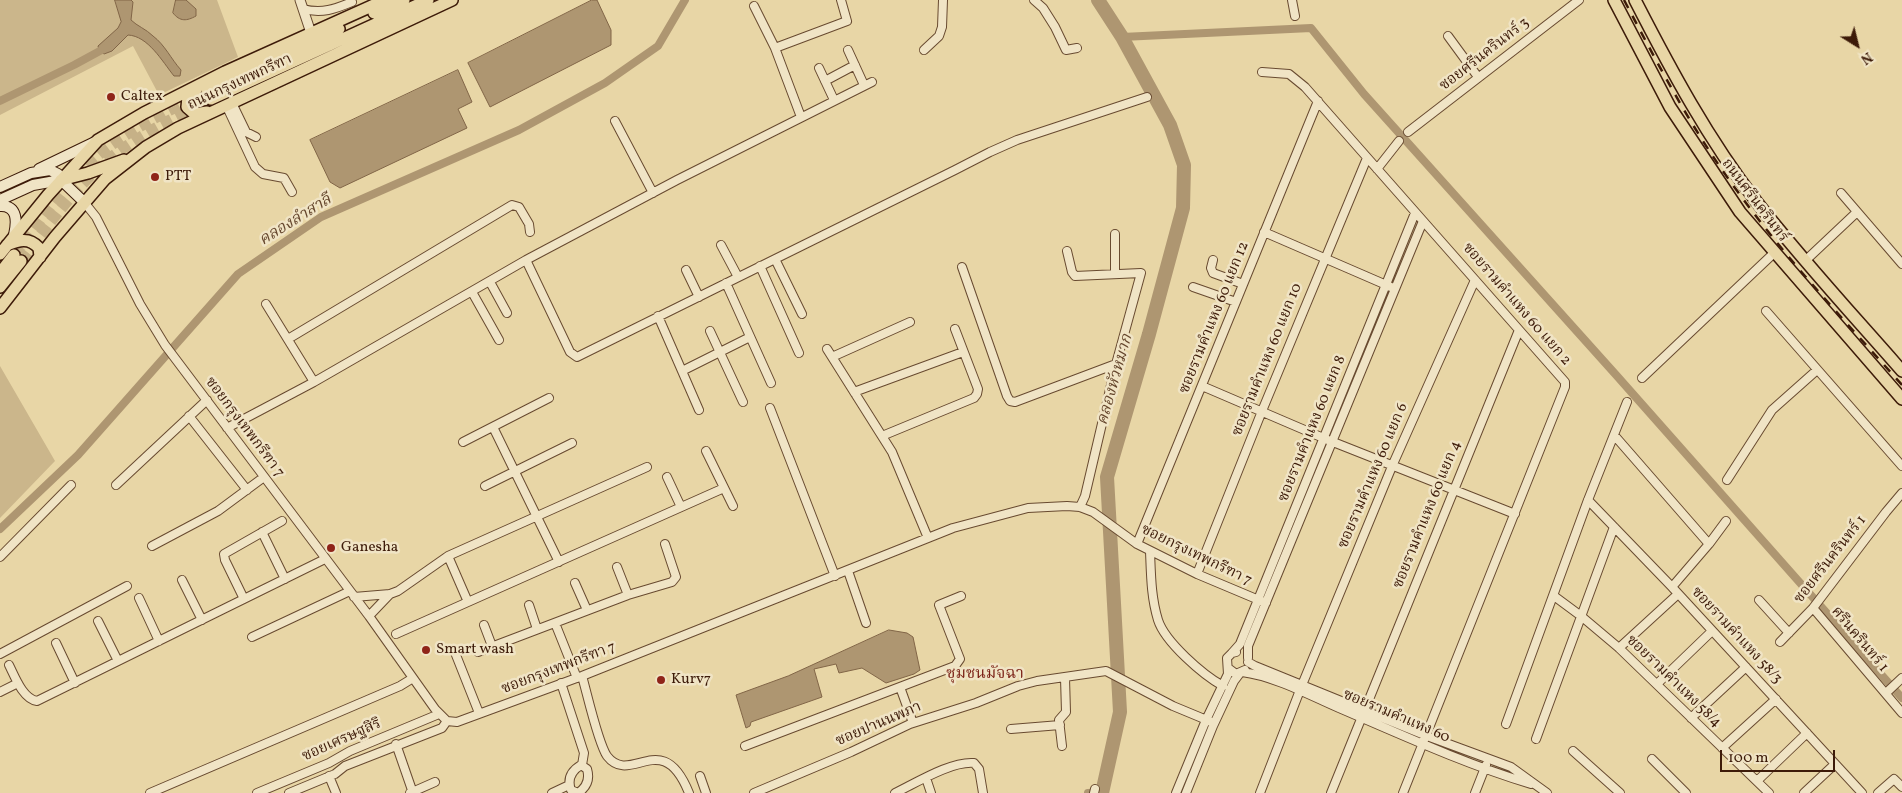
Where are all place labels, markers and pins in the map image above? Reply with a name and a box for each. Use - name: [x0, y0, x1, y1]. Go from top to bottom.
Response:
- place label: Caltex: [121, 88, 163, 106]
- marker: Caltex: [105, 91, 117, 103]
- place label: PTT: [165, 168, 191, 186]
- marker: PTT: [149, 171, 161, 183]
- place label: Ganesha: [341, 539, 398, 557]
- marker: Ganesha: [325, 542, 337, 554]
- place label: Smart wash: [436, 641, 514, 659]
- marker: Smart wash: [420, 644, 432, 656]
- place label: Kurv7: [671, 671, 711, 689]
- marker: Kurv7: [655, 674, 667, 686]

